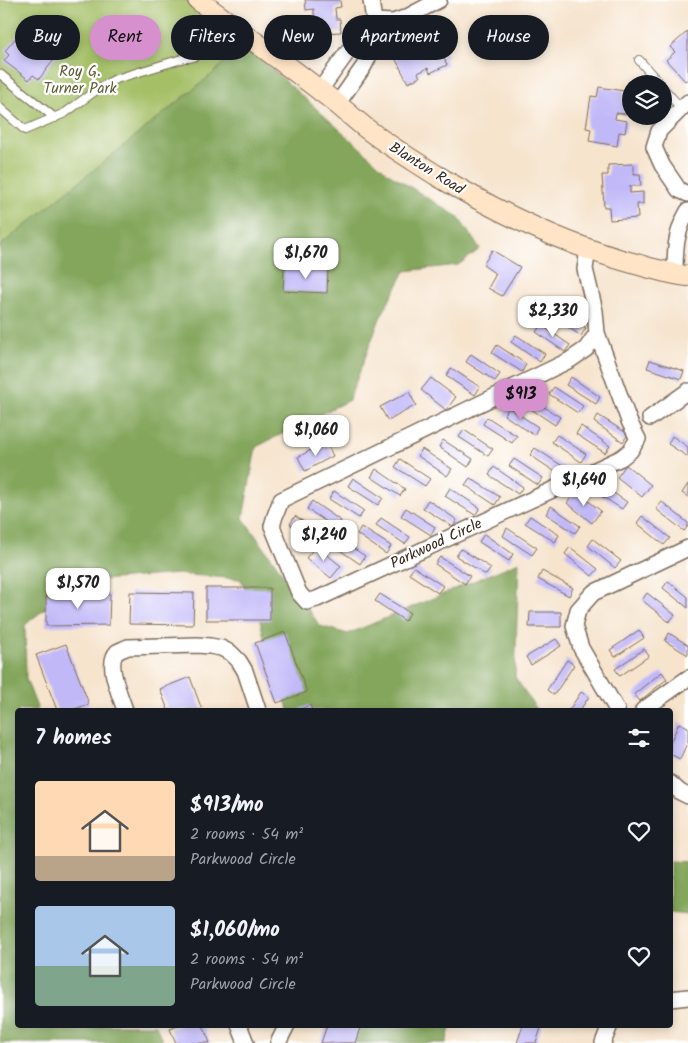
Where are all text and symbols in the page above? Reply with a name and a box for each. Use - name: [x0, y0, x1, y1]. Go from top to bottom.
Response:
- chip: Buy: [15, 15, 80, 60]
- chip: Rent: [90, 15, 161, 60]
- chip: Filters: [171, 15, 254, 60]
- chip: New: [264, 15, 332, 60]
- chip: Apartment: [342, 15, 458, 60]
- chip: House: [468, 15, 549, 60]
- park label: Roy G. Turner Park: [43, 60, 118, 101]
- map controls: [622, 75, 672, 125]
- button: layers: [622, 75, 672, 125]
- street label: Blanton Road: [384, 136, 469, 202]
- pin: $1,670: [265, 238, 347, 280]
- text: $1,670: [285, 241, 327, 266]
- pin: $2,330: [512, 296, 594, 338]
- text: $2,330: [529, 299, 577, 324]
- pin: $913: [491, 378, 551, 421]
- text: $913: [505, 382, 537, 407]
- pin: $1,060: [275, 414, 357, 457]
- text: $1,060: [294, 418, 338, 443]
- pin: $1,640: [543, 464, 625, 507]
- text: $1,640: [562, 468, 606, 493]
- street label: Parkwood Circle: [386, 512, 487, 576]
- pin: $1,240: [283, 520, 365, 562]
- text: $1,240: [302, 523, 346, 548]
- pin: $1,570: [37, 568, 119, 610]
- text: $1,570: [57, 571, 99, 596]
- text: 7 homes: [35, 722, 112, 755]
- icon: filters: [625, 724, 653, 752]
- text: $913/mo: [190, 789, 264, 822]
- icon: home: [75, 801, 135, 861]
- icon: heart: [625, 817, 653, 845]
- text: 2 rooms · 54 m²: [190, 822, 303, 847]
- text: Parkwood Circle: [190, 847, 296, 872]
- text: $1,060/mo: [190, 914, 280, 947]
- icon: home: [75, 926, 135, 986]
- icon: heart: [625, 942, 653, 970]
- text: 2 rooms · 54 m²: [190, 947, 303, 972]
- text: Parkwood Circle: [190, 972, 296, 997]

